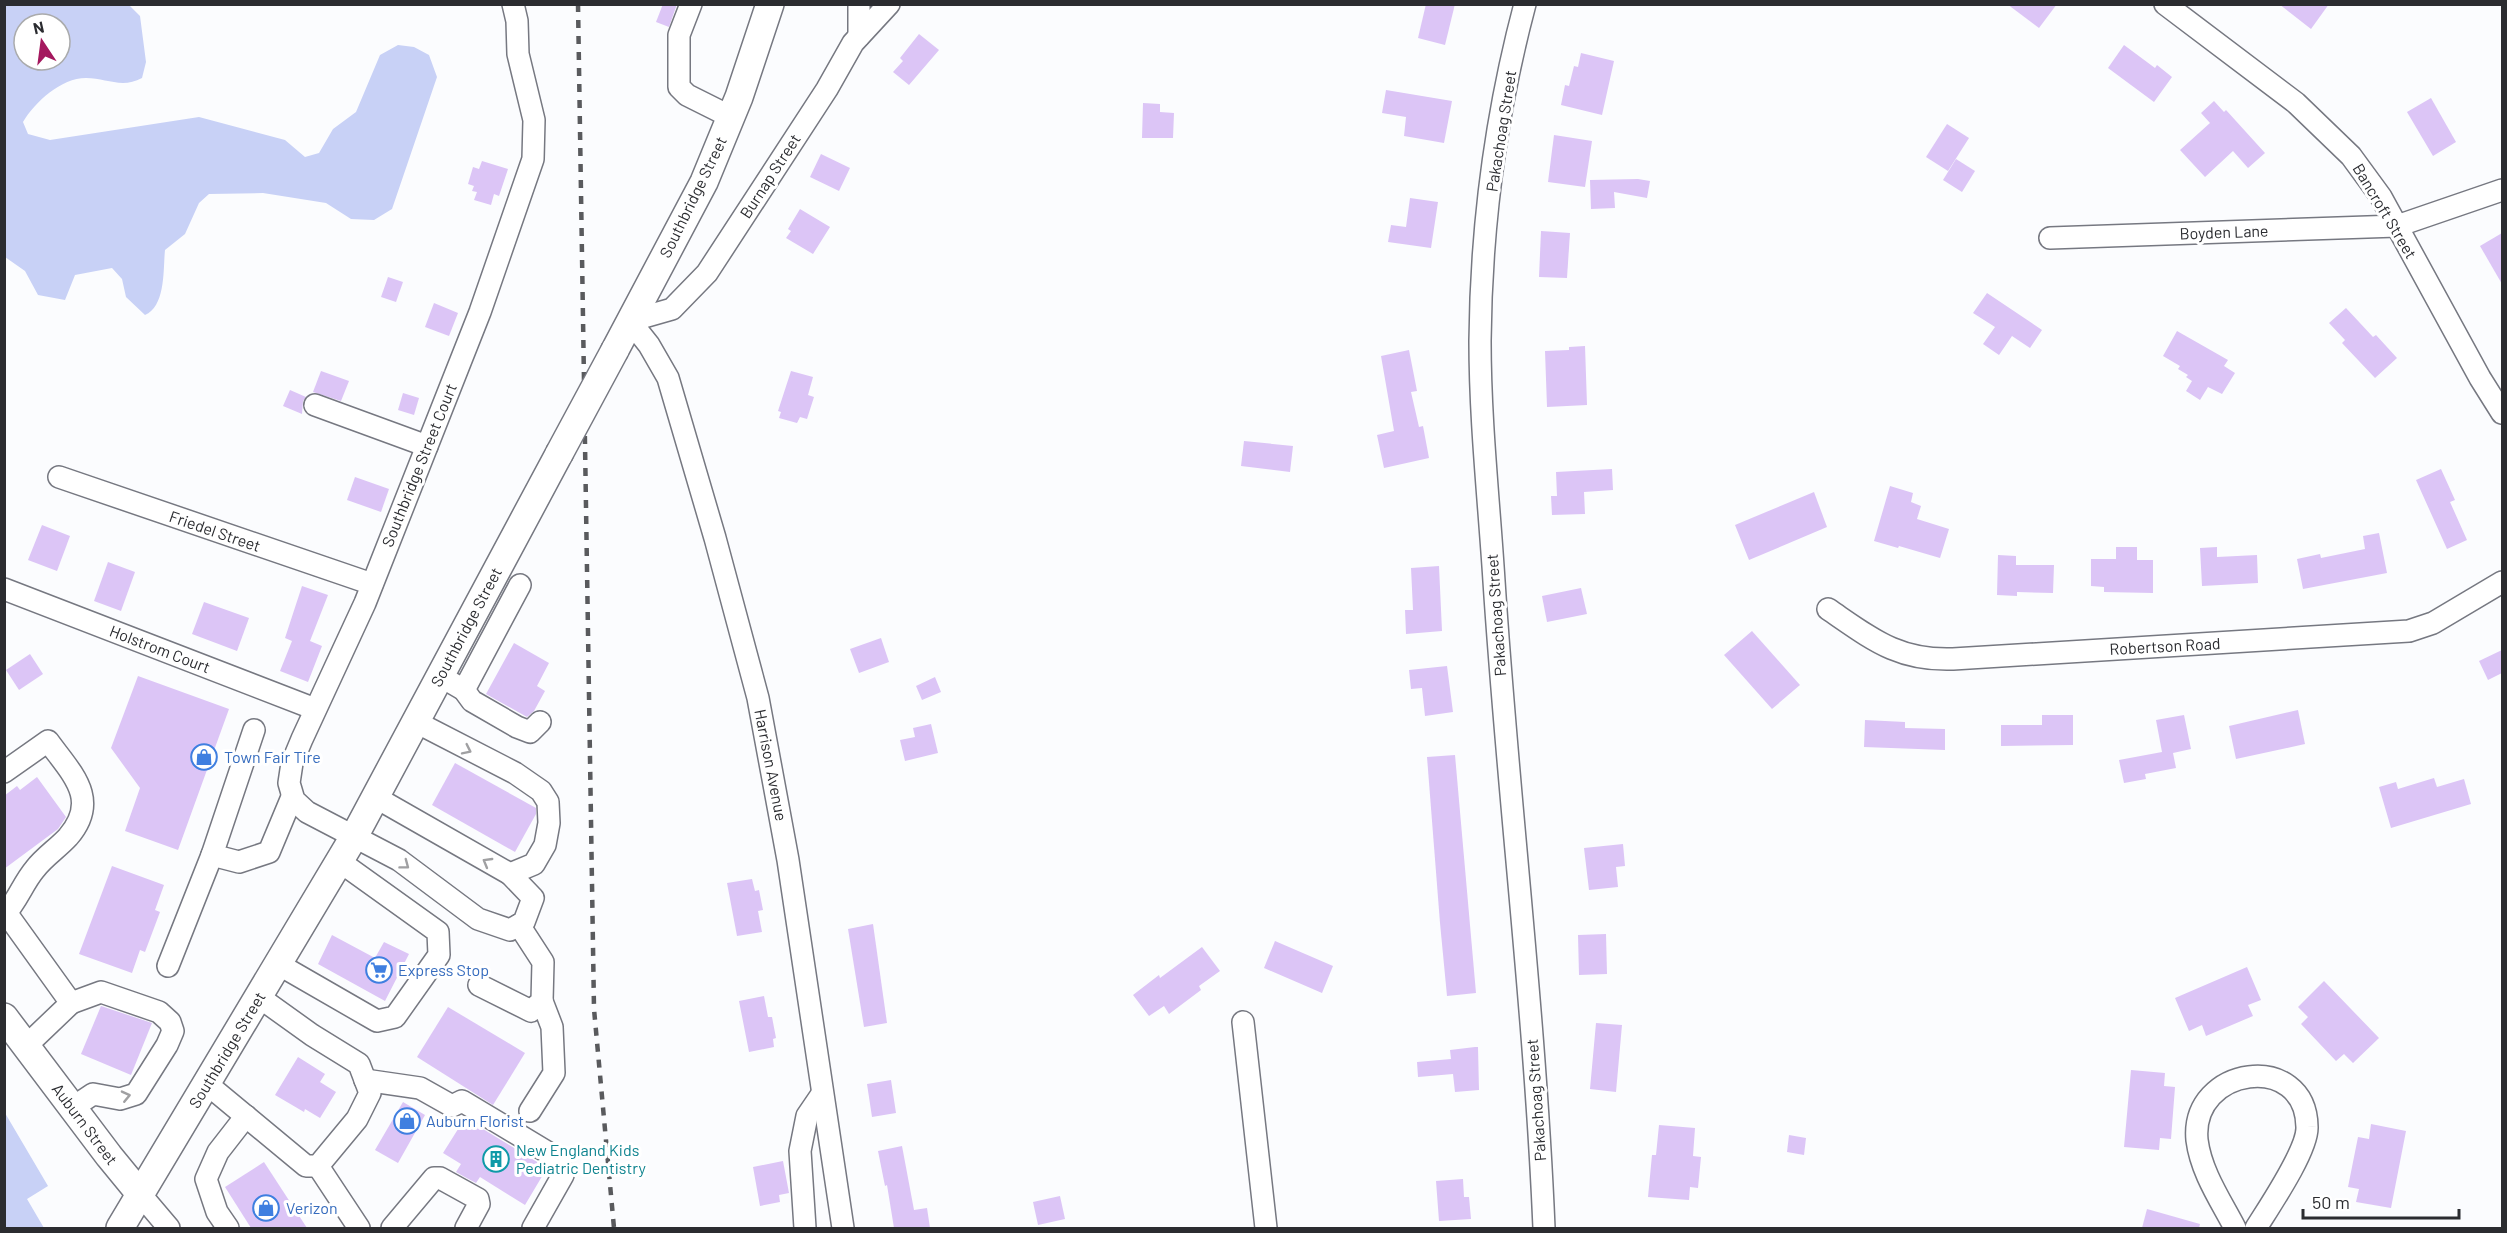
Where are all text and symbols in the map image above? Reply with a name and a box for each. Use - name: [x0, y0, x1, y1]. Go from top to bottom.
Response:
- north arrow: [12, 12, 72, 72]
- text: N: [31, 16, 46, 37]
- street label: Pakachoag Street: [1482, 69, 1519, 193]
- street label: Burnap Street: [735, 130, 804, 221]
- street label: Southbridge Street: [655, 133, 730, 260]
- street label: Bancroft Street: [2350, 160, 2421, 262]
- street label: Boyden Lane: [2179, 220, 2269, 243]
- street label: Southbridge Street Court: [377, 380, 460, 549]
- street label: Friedel Street: [167, 506, 263, 555]
- street label: Pakachoag Street: [1482, 553, 1509, 677]
- street label: Southbridge Street: [426, 564, 505, 690]
- street label: Holstrom Court: [107, 621, 213, 676]
- street label: Robertson Road: [2109, 633, 2221, 658]
- street label: Harrison Avenue: [751, 707, 792, 822]
- shop icon: Town Fair Tire: [189, 742, 219, 772]
- one-way arrow: [461, 742, 472, 754]
- place label: Town Fair Tire: [224, 747, 321, 766]
- one-way arrow: [398, 858, 409, 869]
- one-way arrow: [483, 858, 494, 869]
- supermarket icon: Express Stop: [364, 955, 394, 985]
- place label: Express Stop: [398, 960, 489, 979]
- street label: Southbridge Street: [184, 988, 269, 1111]
- street label: Pakachoag Street: [1522, 1038, 1549, 1162]
- street label: Auburn Street: [49, 1079, 122, 1168]
- one-way arrow: [121, 1091, 131, 1104]
- shop icon: Auburn Florist: [392, 1106, 422, 1136]
- place label: Auburn Florist: [426, 1111, 524, 1130]
- place label: New England Kids Pediatric Dentistry: [516, 1140, 647, 1177]
- building icon: New England Kids Pediatric Dentistry: [481, 1144, 511, 1174]
- scale bar: [2303, 1182, 2459, 1220]
- text: 50 m: [2312, 1191, 2350, 1213]
- shop icon: Verizon: [251, 1193, 281, 1223]
- place label: Verizon: [286, 1198, 338, 1217]

